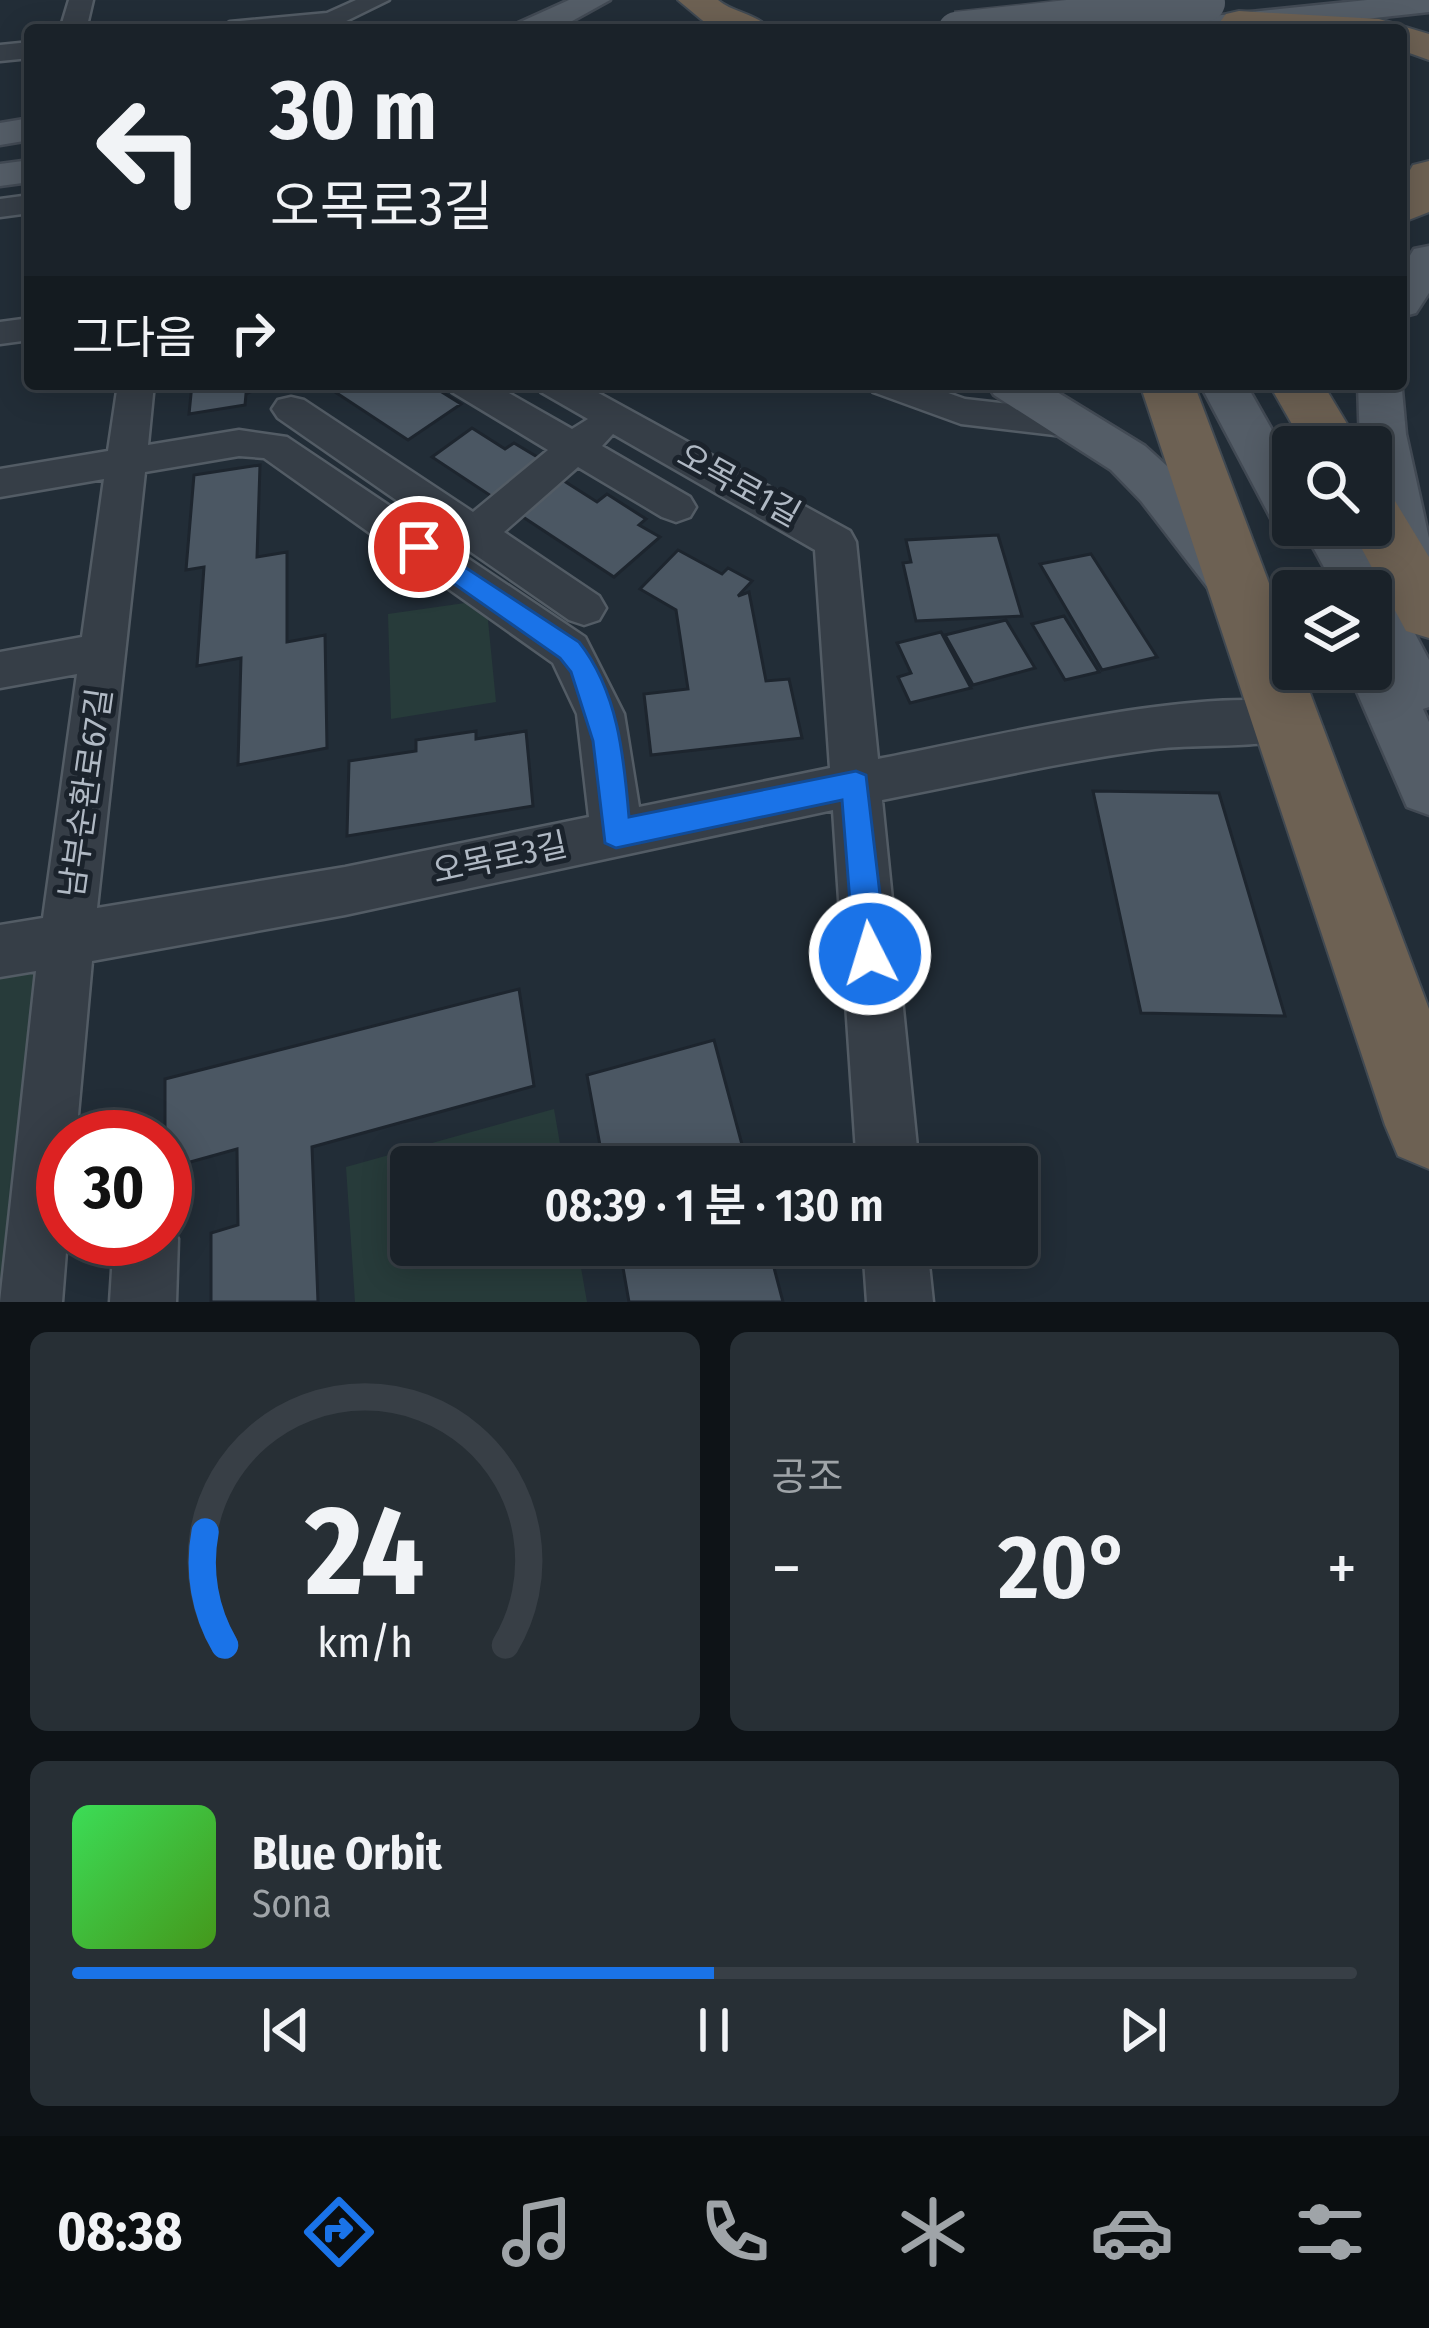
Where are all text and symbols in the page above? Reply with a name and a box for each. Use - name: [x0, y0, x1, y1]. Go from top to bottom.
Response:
- text: 30 m: [270, 60, 437, 161]
- icon: left: [72, 72, 228, 228]
- text: 오목로3길: [270, 175, 493, 239]
- icon: right: [220, 300, 286, 366]
- text: 그다음: [72, 311, 196, 365]
- map controls: [1272, 426, 1392, 690]
- button: search: [1272, 426, 1392, 546]
- street label: 오목로1길: [671, 435, 807, 535]
- pin: [368, 496, 470, 598]
- icon: arrive: [386, 514, 452, 580]
- button: layers: [1272, 570, 1392, 690]
- street label: 남부순환로67길: [51, 686, 121, 900]
- street label: 오목로3길: [429, 824, 571, 892]
- position arrow: [807, 891, 933, 1017]
- speed limit sign: 30: [36, 1110, 192, 1266]
- text: 08:39 · 1 분 · 130 m: [544, 1179, 884, 1233]
- text: 공조: [772, 1454, 843, 1500]
- text: 24: [304, 1477, 424, 1627]
- text: 20°: [998, 1514, 1130, 1622]
- text: −: [772, 1529, 801, 1608]
- text: +: [1327, 1529, 1357, 1608]
- text: km/h: [317, 1616, 413, 1667]
- text: Blue Orbit: [252, 1827, 442, 1881]
- text: Sona: [252, 1881, 332, 1927]
- icon: previous: [253, 1997, 319, 2063]
- icon: pause: [681, 1997, 747, 2063]
- icon: next: [1110, 1997, 1176, 2063]
- icon: directions: [297, 2190, 381, 2274]
- icon: music: [495, 2190, 579, 2274]
- icon: phone: [693, 2190, 777, 2274]
- icon: climate: [891, 2190, 975, 2274]
- icon: car: [1090, 2190, 1174, 2274]
- icon: filters: [1288, 2190, 1372, 2274]
- text: 08:38: [57, 2200, 182, 2264]

